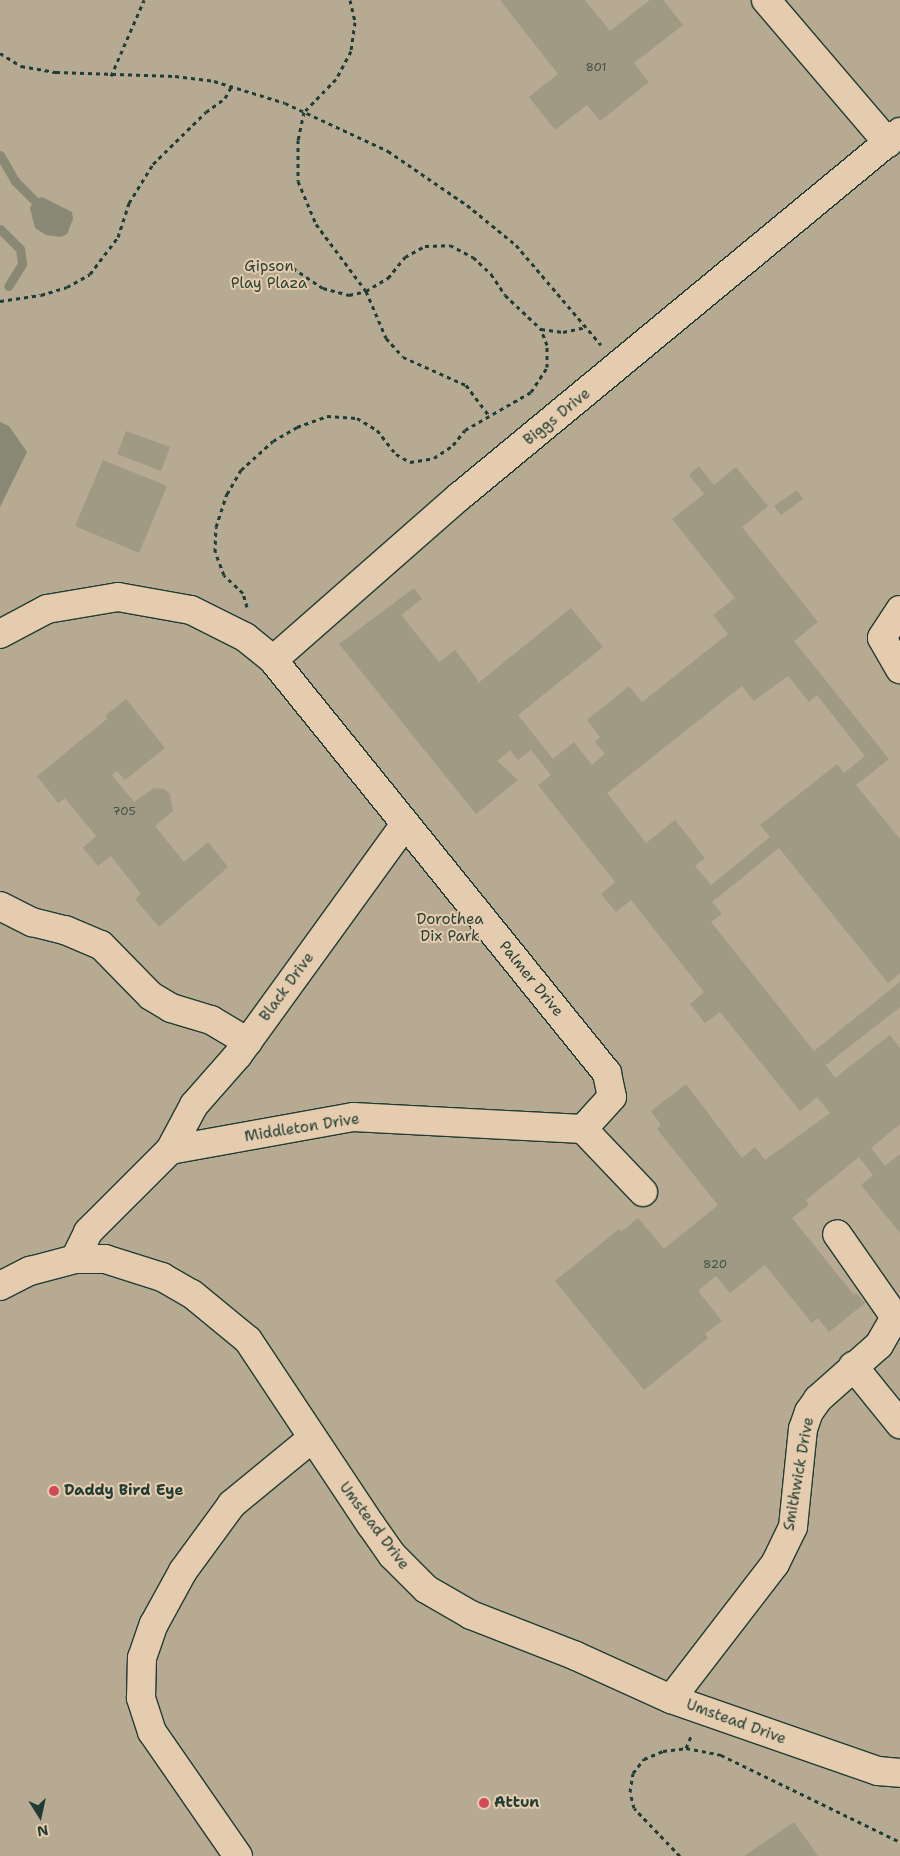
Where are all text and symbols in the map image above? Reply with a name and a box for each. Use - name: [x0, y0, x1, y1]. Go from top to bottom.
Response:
- house number: 801: [585, 61, 607, 75]
- park label: Gipson Play Plaza: [231, 257, 307, 292]
- street label: Biggs Drive: [520, 385, 594, 449]
- house number: 705: [112, 805, 136, 819]
- park label: Dorothea Dix Park: [416, 910, 484, 945]
- street label: Palmer Drive: [495, 938, 567, 1020]
- street label: Black Drive: [256, 949, 318, 1025]
- street label: Middleton Drive: [243, 1110, 361, 1146]
- house number: 820: [703, 1258, 727, 1272]
- street label: Smithwick Drive: [780, 1416, 818, 1532]
- street label: Umstead Drive: [335, 1479, 413, 1573]
- place label: Daddy Bird Eye: [64, 1482, 183, 1500]
- marker: Daddy Bird Eye: [48, 1485, 60, 1497]
- street label: Umstead Drive: [684, 1696, 788, 1748]
- north arrow: [15, 1791, 65, 1841]
- place label: Attun: [494, 1794, 539, 1812]
- marker: Attun: [478, 1797, 490, 1809]
- text: N: [36, 1821, 50, 1841]

